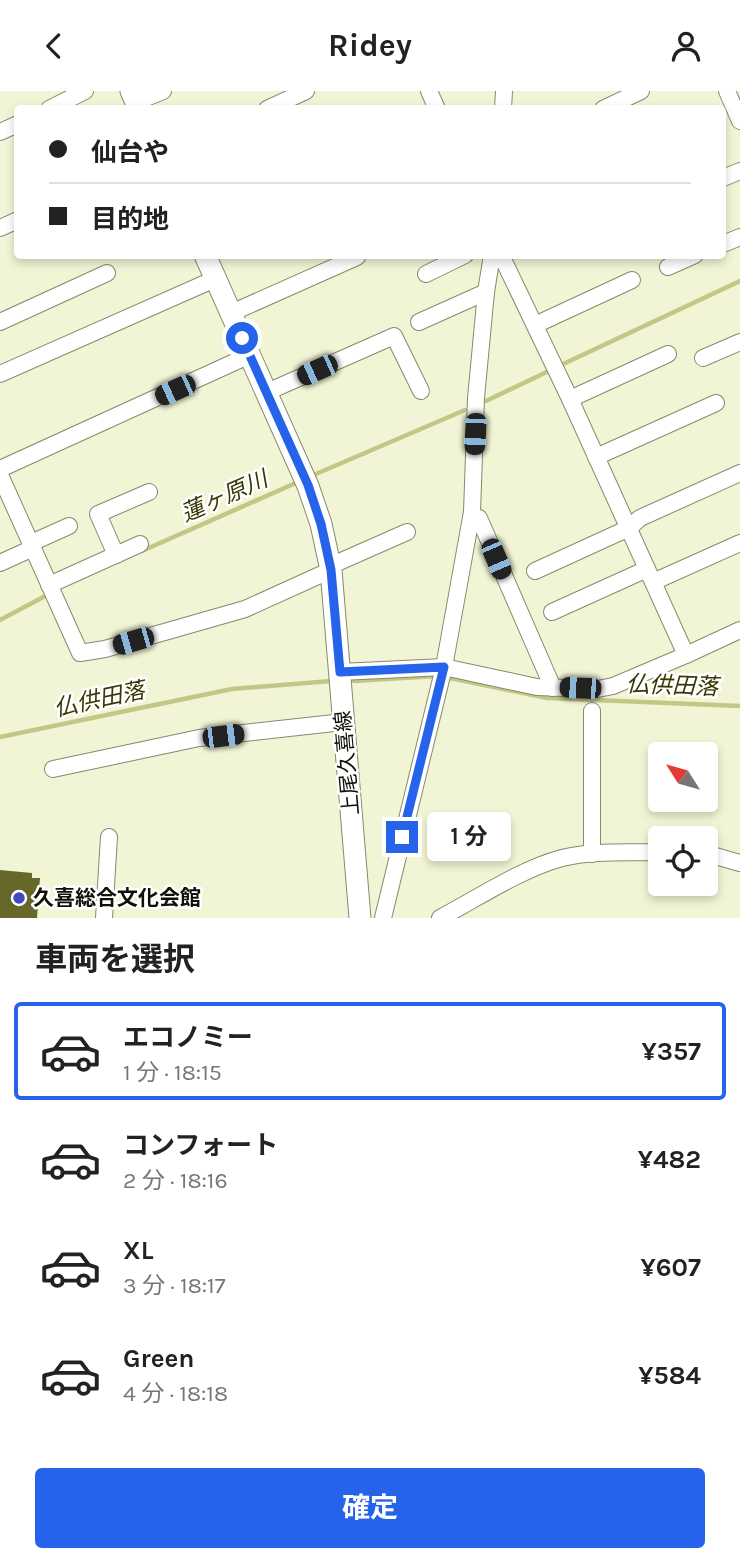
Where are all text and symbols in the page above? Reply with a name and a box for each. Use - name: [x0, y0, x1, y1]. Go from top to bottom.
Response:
- icon: back: [35, 27, 73, 65]
- text: Ridey: [328, 27, 412, 64]
- icon: person: [667, 27, 705, 65]
- text: 仙台や: [91, 137, 169, 168]
- text: 目的地: [91, 204, 169, 235]
- route start: [226, 322, 258, 354]
- car: [294, 352, 341, 388]
- car: [152, 372, 199, 408]
- car: [464, 412, 487, 456]
- water label: 蓮ヶ原川: [177, 464, 274, 527]
- car: [479, 536, 514, 582]
- car: [110, 625, 157, 657]
- water label: 仏供田落: [626, 670, 722, 701]
- water label: 仏供田落: [51, 676, 151, 722]
- car: [559, 677, 602, 699]
- street label: 上尾久喜線: [330, 710, 364, 816]
- car: [201, 723, 246, 749]
- north arrow: [648, 742, 718, 812]
- map controls: [648, 742, 718, 896]
- callout: 1 分: [426, 813, 510, 861]
- route end: [386, 821, 418, 853]
- text: 1 分: [450, 823, 488, 850]
- button: locate: [648, 826, 718, 896]
- place label: 久喜総合文化会館: [33, 886, 201, 910]
- marker: 久喜総合文化会館: [11, 890, 27, 906]
- text: 車両を選択: [35, 941, 195, 978]
- icon: car: [39, 1020, 102, 1083]
- text: エコノミー: [123, 1022, 253, 1053]
- text: ¥357: [642, 1036, 701, 1067]
- text: 1 分 · 18:15: [123, 1059, 222, 1086]
- icon: car: [39, 1128, 102, 1191]
- text: コンフォート: [123, 1130, 278, 1161]
- text: ¥482: [638, 1144, 701, 1175]
- text: 2 分 · 18:16: [123, 1167, 228, 1194]
- text: XL: [123, 1235, 154, 1266]
- icon: car: [39, 1236, 102, 1299]
- text: ¥607: [641, 1252, 701, 1283]
- text: 3 分 · 18:17: [123, 1272, 226, 1299]
- text: Green: [123, 1343, 195, 1374]
- icon: car: [39, 1344, 102, 1407]
- text: ¥584: [638, 1360, 701, 1391]
- text: 4 分 · 18:18: [123, 1380, 228, 1407]
- button: 確定: [35, 1468, 705, 1548]

